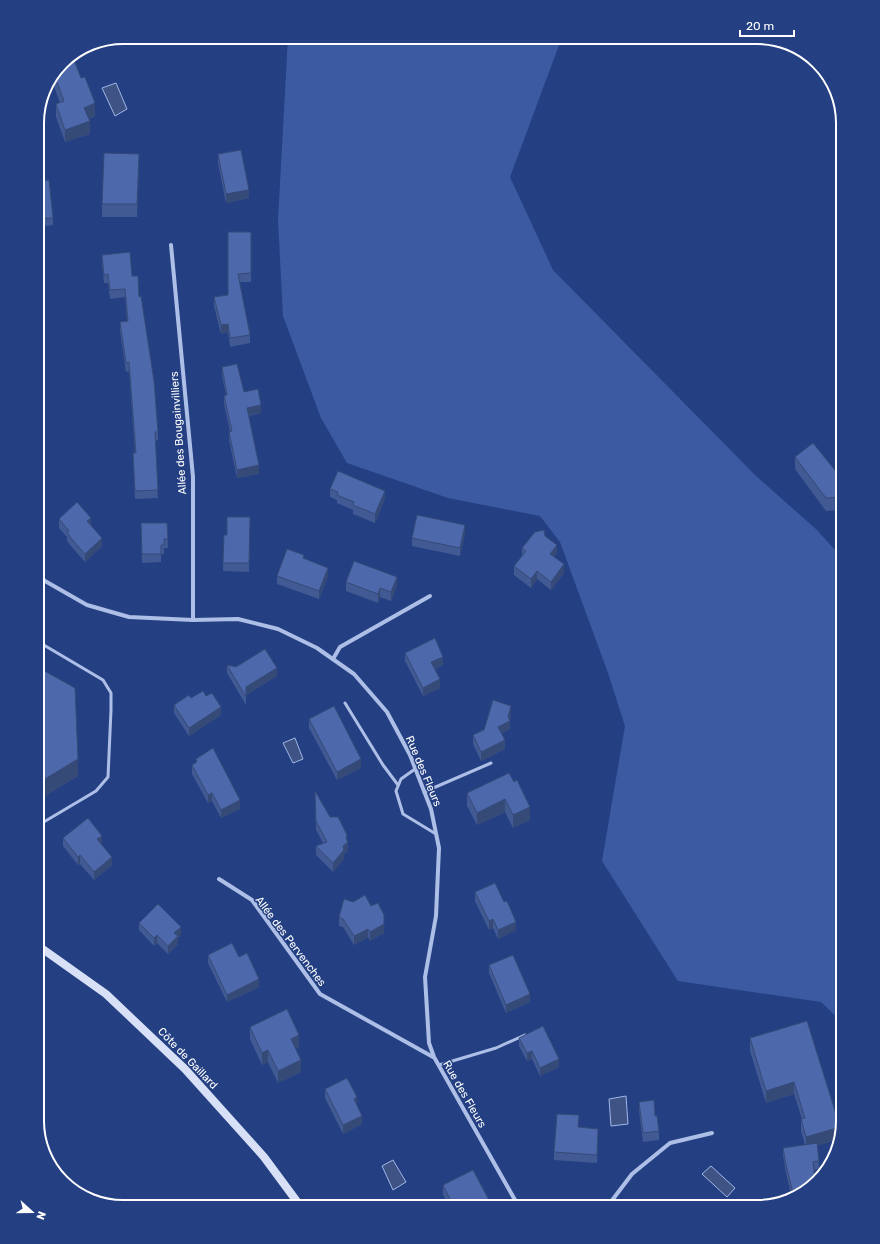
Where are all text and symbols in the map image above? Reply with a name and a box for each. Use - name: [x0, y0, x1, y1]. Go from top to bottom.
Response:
- scale bar: [740, 12, 794, 38]
- text: 20 m: [746, 19, 774, 33]
- street label: Allée des Bougainvilliers: [168, 371, 189, 495]
- street label: Rue des Fleurs: [403, 734, 444, 809]
- street label: Allée des Pervenches: [253, 894, 329, 989]
- street label: Côte de Gaillard: [155, 1025, 220, 1092]
- street label: Rue des Fleurs: [440, 1058, 489, 1130]
- north arrow: [12, 1192, 52, 1232]
- text: N: [33, 1209, 48, 1222]

